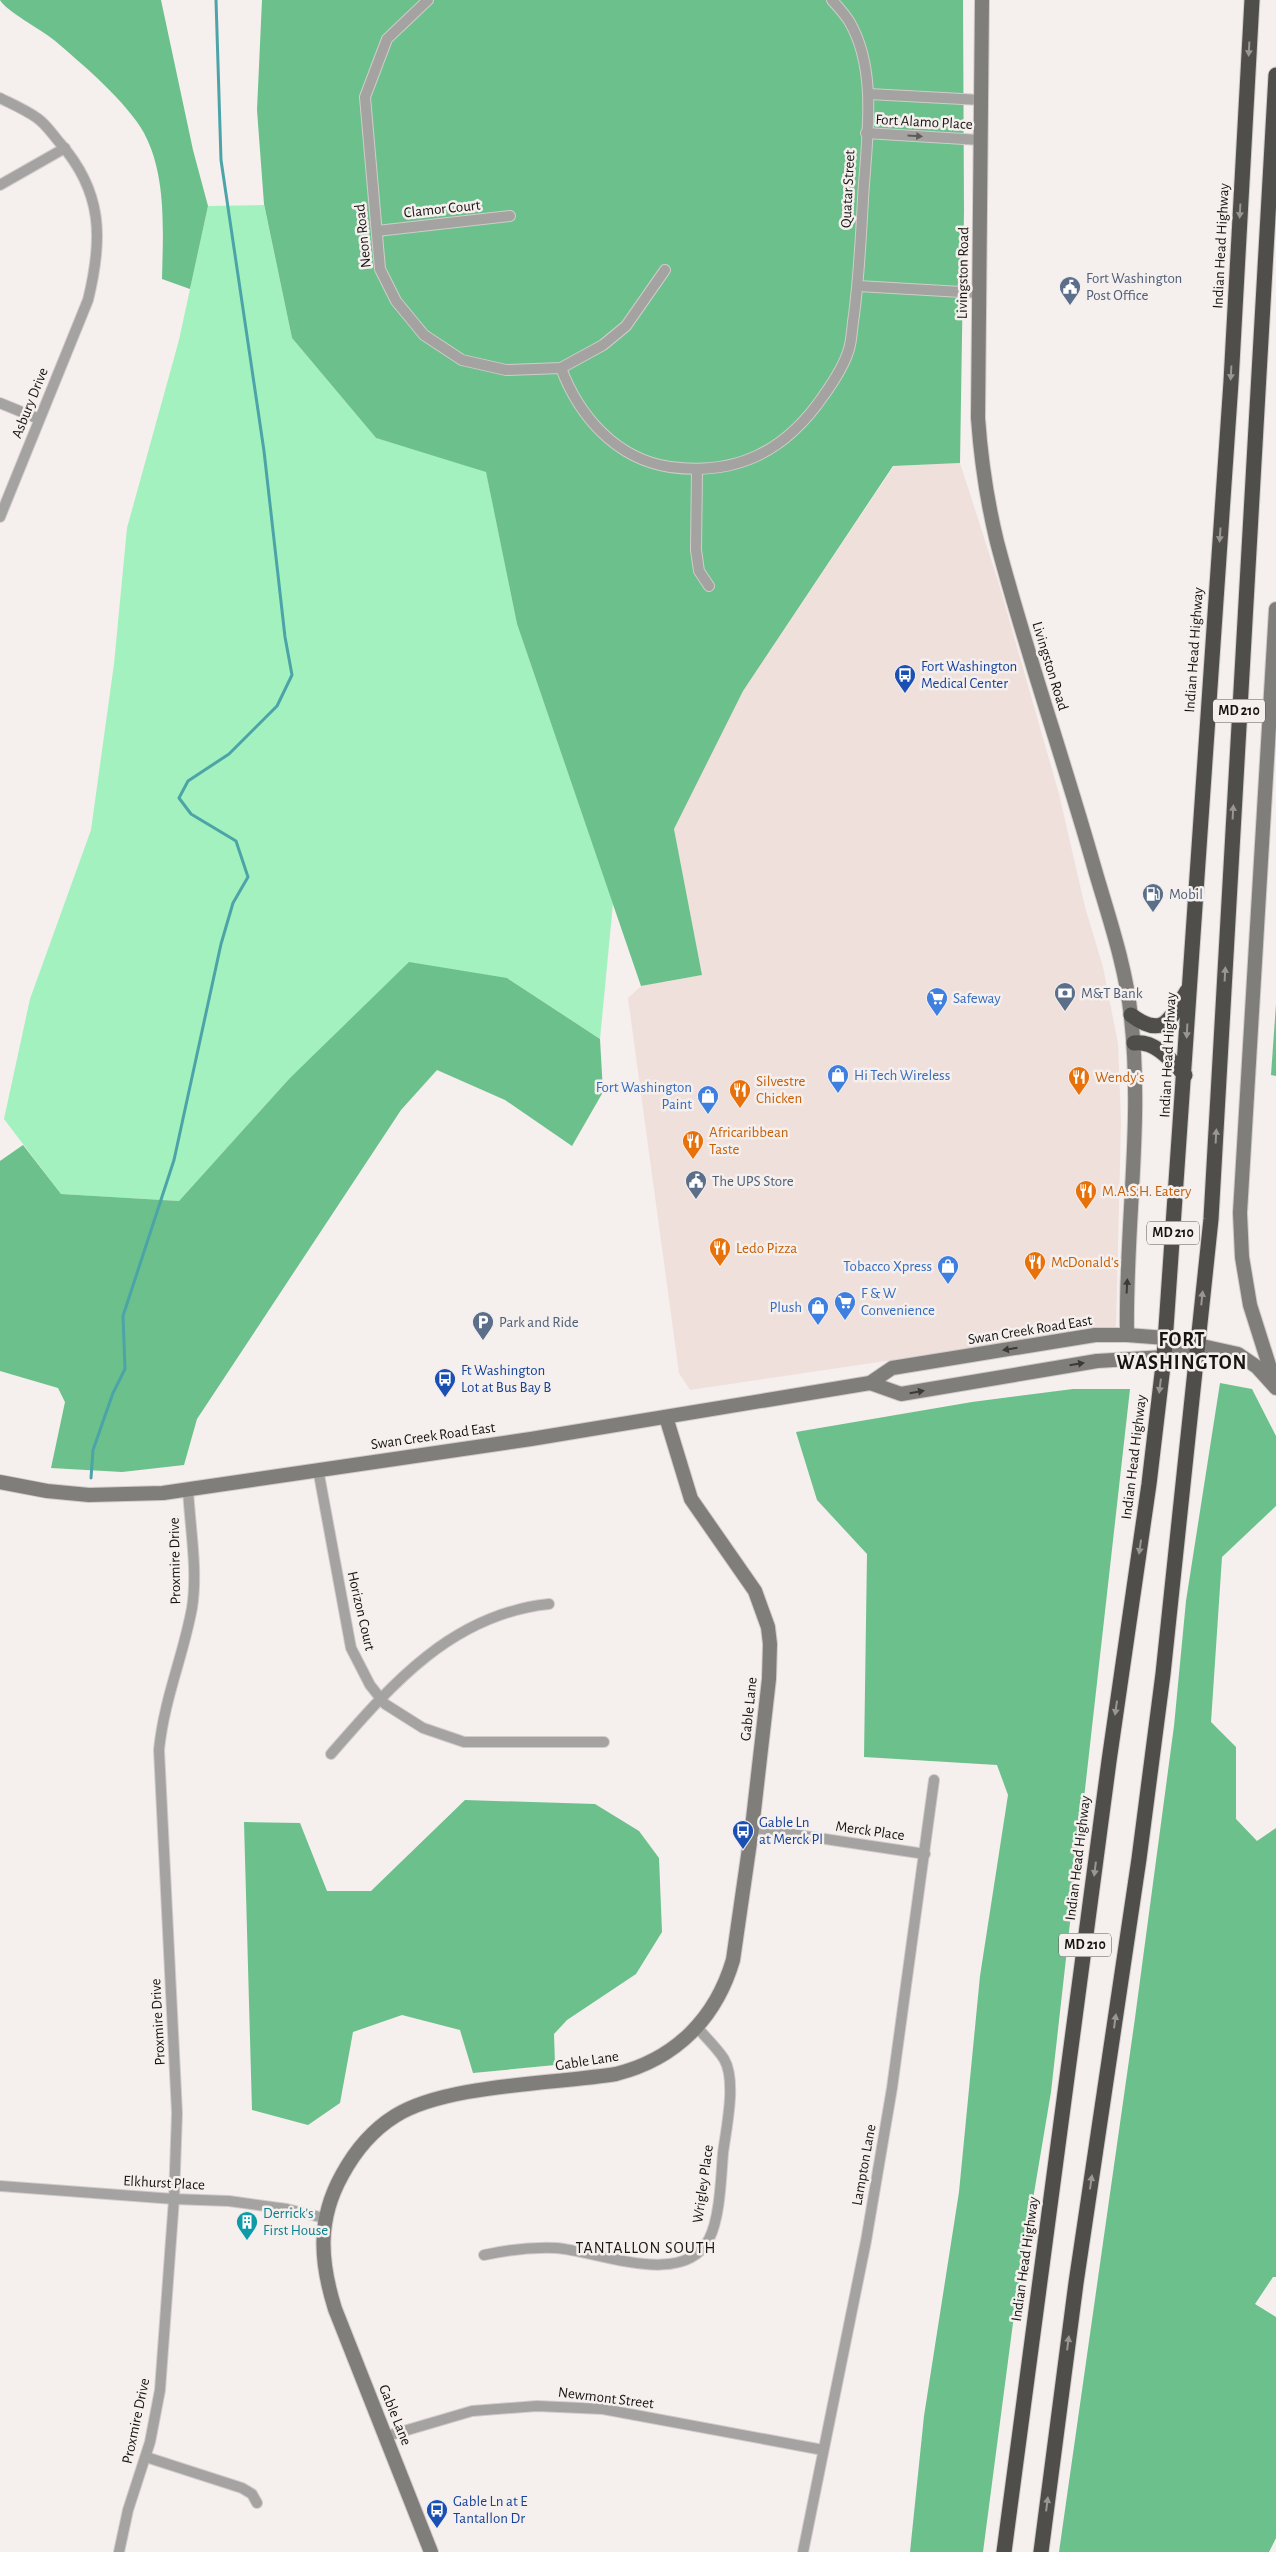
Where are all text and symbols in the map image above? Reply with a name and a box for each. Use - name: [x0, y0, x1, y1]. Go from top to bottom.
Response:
- one-way arrow: [1244, 41, 1252, 57]
- street label: Fort Alamo Place: [875, 112, 973, 132]
- one-way arrow: [907, 133, 923, 141]
- street label: Quatar Street: [838, 149, 858, 229]
- street label: Indian Head Highway: [1210, 182, 1232, 309]
- street label: Clamor Court: [403, 198, 481, 220]
- street label: Neon Road: [352, 203, 374, 269]
- one-way arrow: [1236, 203, 1244, 219]
- street label: Livingston Road: [955, 227, 971, 319]
- place label: Fort Washington Post Office: [1086, 271, 1182, 303]
- public building icon: Fort Washington Post Office: [1058, 275, 1082, 306]
- one-way arrow: [1227, 365, 1235, 381]
- street label: Asbury Drive: [9, 366, 51, 440]
- one-way arrow: [1215, 528, 1223, 544]
- street label: Indian Head Highway: [1182, 586, 1206, 713]
- street label: Livingston Road: [1029, 620, 1071, 713]
- place label: Fort Washington Medical Center: [921, 659, 1017, 691]
- bus stop icon: Fort Washington Medical Center: [893, 663, 917, 694]
- road number: MD 210: [1213, 699, 1265, 722]
- one-way arrow: [1230, 803, 1238, 819]
- fuel station icon: Mobil: [1141, 882, 1165, 913]
- place label: Mobil: [1169, 887, 1203, 902]
- one-way arrow: [1222, 966, 1230, 982]
- bank icon: M&T Bank: [1053, 981, 1077, 1012]
- supermarket icon: Safeway: [925, 986, 949, 1017]
- place label: M&T Bank: [1081, 986, 1143, 1001]
- place label: Safeway: [953, 991, 1001, 1006]
- street label: Indian Head Highway: [1157, 991, 1179, 1118]
- one-way arrow: [1182, 1023, 1190, 1039]
- shop icon: Hi Tech Wireless: [826, 1063, 850, 1094]
- restaurant icon: Wendy's: [1067, 1065, 1091, 1096]
- place label: Hi Tech Wireless: [854, 1068, 950, 1083]
- place label: Wendy's: [1095, 1070, 1145, 1085]
- place label: Silvestre Chicken: [756, 1074, 806, 1106]
- restaurant icon: Silvestre Chicken: [728, 1078, 752, 1109]
- place label: Fort Washington Paint: [596, 1080, 692, 1112]
- shop icon: Fort Washington Paint: [696, 1084, 720, 1115]
- place label: Africaribbean Taste: [709, 1125, 788, 1157]
- one-way arrow: [1212, 1128, 1220, 1144]
- restaurant icon: Africaribbean Taste: [681, 1129, 705, 1160]
- public building icon: The UPS Store: [684, 1169, 708, 1200]
- place label: The UPS Store: [712, 1174, 794, 1189]
- restaurant icon: M.A.S.H. Eatery: [1074, 1179, 1098, 1210]
- place label: M.A.S.H. Eatery: [1102, 1184, 1192, 1199]
- road number: MD 210: [1147, 1222, 1199, 1244]
- restaurant icon: Ledo Pizza: [708, 1236, 732, 1267]
- place label: Ledo Pizza: [736, 1241, 797, 1256]
- restaurant icon: McDonald's: [1023, 1250, 1047, 1281]
- shop icon: Tobacco Xpress: [936, 1254, 960, 1285]
- place label: McDonald's: [1051, 1255, 1119, 1270]
- place label: Tobacco Xpress: [843, 1259, 932, 1274]
- one-way arrow: [1124, 1278, 1132, 1294]
- place label: F & W Convenience: [861, 1286, 935, 1318]
- supermarket icon: F & W Convenience: [833, 1290, 857, 1321]
- one-way arrow: [1198, 1290, 1206, 1306]
- shop icon: Plush: [806, 1295, 830, 1326]
- place label: Plush: [769, 1300, 802, 1315]
- parking icon: Park and Ride: [471, 1310, 495, 1341]
- street label: Swan Creek Road East: [967, 1313, 1093, 1347]
- place label: Park and Ride: [499, 1315, 579, 1330]
- district label: FORT WASHINGTON: [1117, 1330, 1247, 1373]
- one-way arrow: [1001, 1345, 1017, 1353]
- one-way arrow: [1069, 1360, 1085, 1368]
- place label: Ft Washington Lot at Bus Bay B: [461, 1363, 551, 1395]
- bus stop icon: Ft Washington Lot at Bus Bay B: [433, 1367, 457, 1398]
- one-way arrow: [1156, 1378, 1164, 1394]
- one-way arrow: [909, 1387, 925, 1395]
- street label: Indian Head Highway: [1119, 1393, 1149, 1520]
- street label: Swan Creek Road East: [370, 1420, 496, 1452]
- street label: Proxmire Drive: [167, 1517, 183, 1605]
- one-way arrow: [1135, 1540, 1143, 1556]
- street label: Horizon Court: [345, 1570, 377, 1652]
- street label: Gable Lane: [738, 1676, 760, 1742]
- one-way arrow: [1112, 1700, 1120, 1716]
- street label: Indian Head Highway: [1063, 1794, 1093, 1921]
- place label: Gable Ln at Merck Pl: [759, 1815, 823, 1847]
- bus stop icon: Gable Ln at Merck Pl: [731, 1819, 755, 1850]
- street label: Merck Place: [835, 1819, 906, 1843]
- one-way arrow: [1091, 1861, 1099, 1877]
- road number: MD 210: [1059, 1934, 1111, 1956]
- street label: Proxmire Drive: [148, 1978, 168, 2066]
- one-way arrow: [1111, 2013, 1119, 2029]
- street label: Gable Lane: [554, 2049, 620, 2073]
- street label: Lampton Lane: [849, 2123, 879, 2207]
- street label: Wrigley Place: [690, 2144, 716, 2224]
- street label: Elkhurst Place: [123, 2173, 205, 2193]
- one-way arrow: [1087, 2173, 1095, 2189]
- street label: Indian Head Highway: [1009, 2195, 1041, 2322]
- place label: Derrick's First House: [263, 2206, 328, 2238]
- building icon: Derrick's First House: [235, 2210, 259, 2241]
- district label: TANTALLON SOUTH: [575, 2240, 717, 2256]
- one-way arrow: [1064, 2334, 1072, 2350]
- street label: Proxmire Drive: [120, 2377, 152, 2465]
- street label: Gable Lane: [376, 2382, 414, 2448]
- street label: Newmont Street: [557, 2385, 655, 2411]
- place label: Gable Ln at E Tantallon Dr: [453, 2494, 527, 2526]
- one-way arrow: [1043, 2495, 1051, 2511]
- bus stop icon: Gable Ln at E Tantallon Dr: [425, 2498, 449, 2529]

